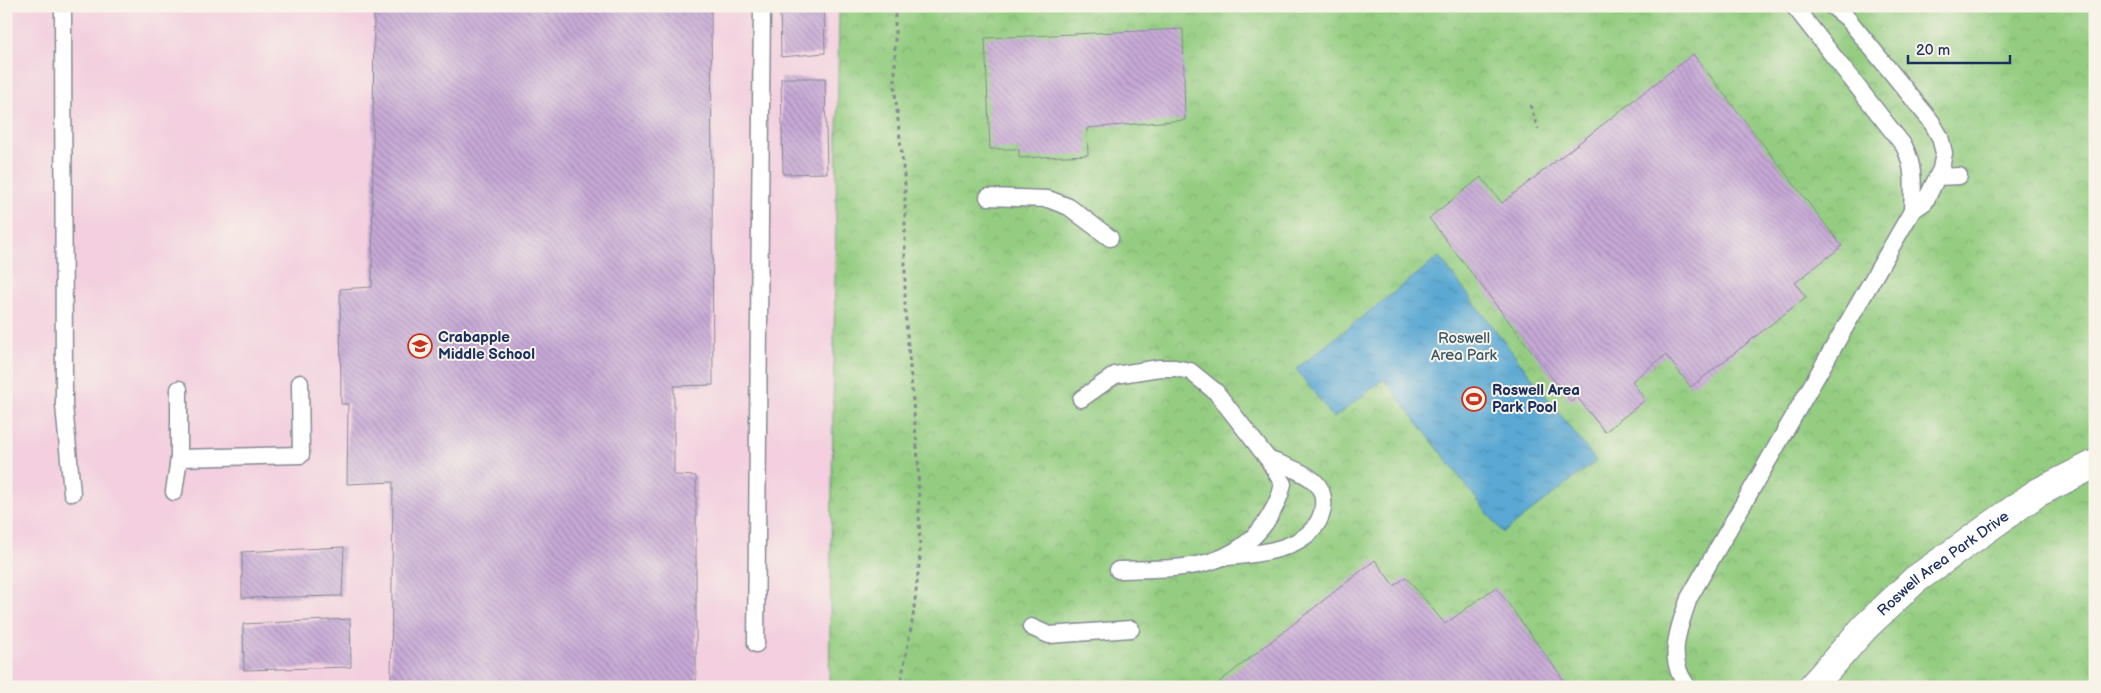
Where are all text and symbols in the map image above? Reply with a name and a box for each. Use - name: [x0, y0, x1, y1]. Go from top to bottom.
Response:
- scale bar: [1908, 32, 2011, 64]
- text: 20 m: [1916, 41, 1950, 60]
- place label: Crabapple Middle School: [438, 328, 535, 364]
- park label: Roswell Area Park: [1431, 329, 1498, 365]
- school or university icon: Crabapple Middle School: [407, 333, 433, 359]
- place label: Roswell Area Park Pool: [1492, 381, 1580, 417]
- sports icon: Roswell Area Park Pool: [1461, 386, 1487, 412]
- street label: Roswell Area Park Drive: [1873, 507, 2013, 620]

